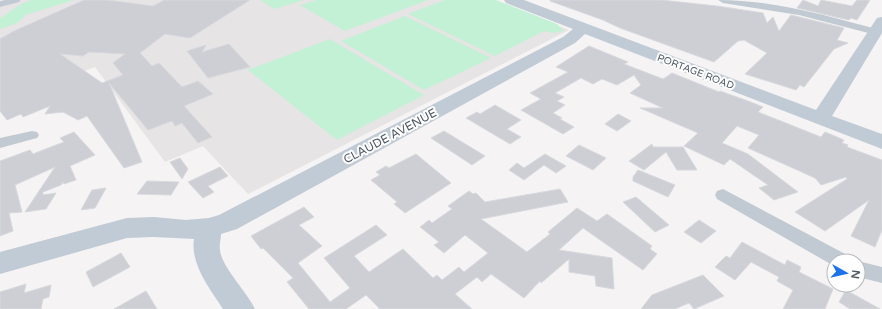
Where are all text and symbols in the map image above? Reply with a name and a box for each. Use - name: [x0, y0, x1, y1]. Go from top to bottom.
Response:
- street label: PORTAGE ROAD: [656, 52, 736, 92]
- street label: CLAUDE AVENUE: [341, 105, 439, 166]
- north arrow: [826, 253, 866, 293]
- text: N: [848, 269, 862, 280]

